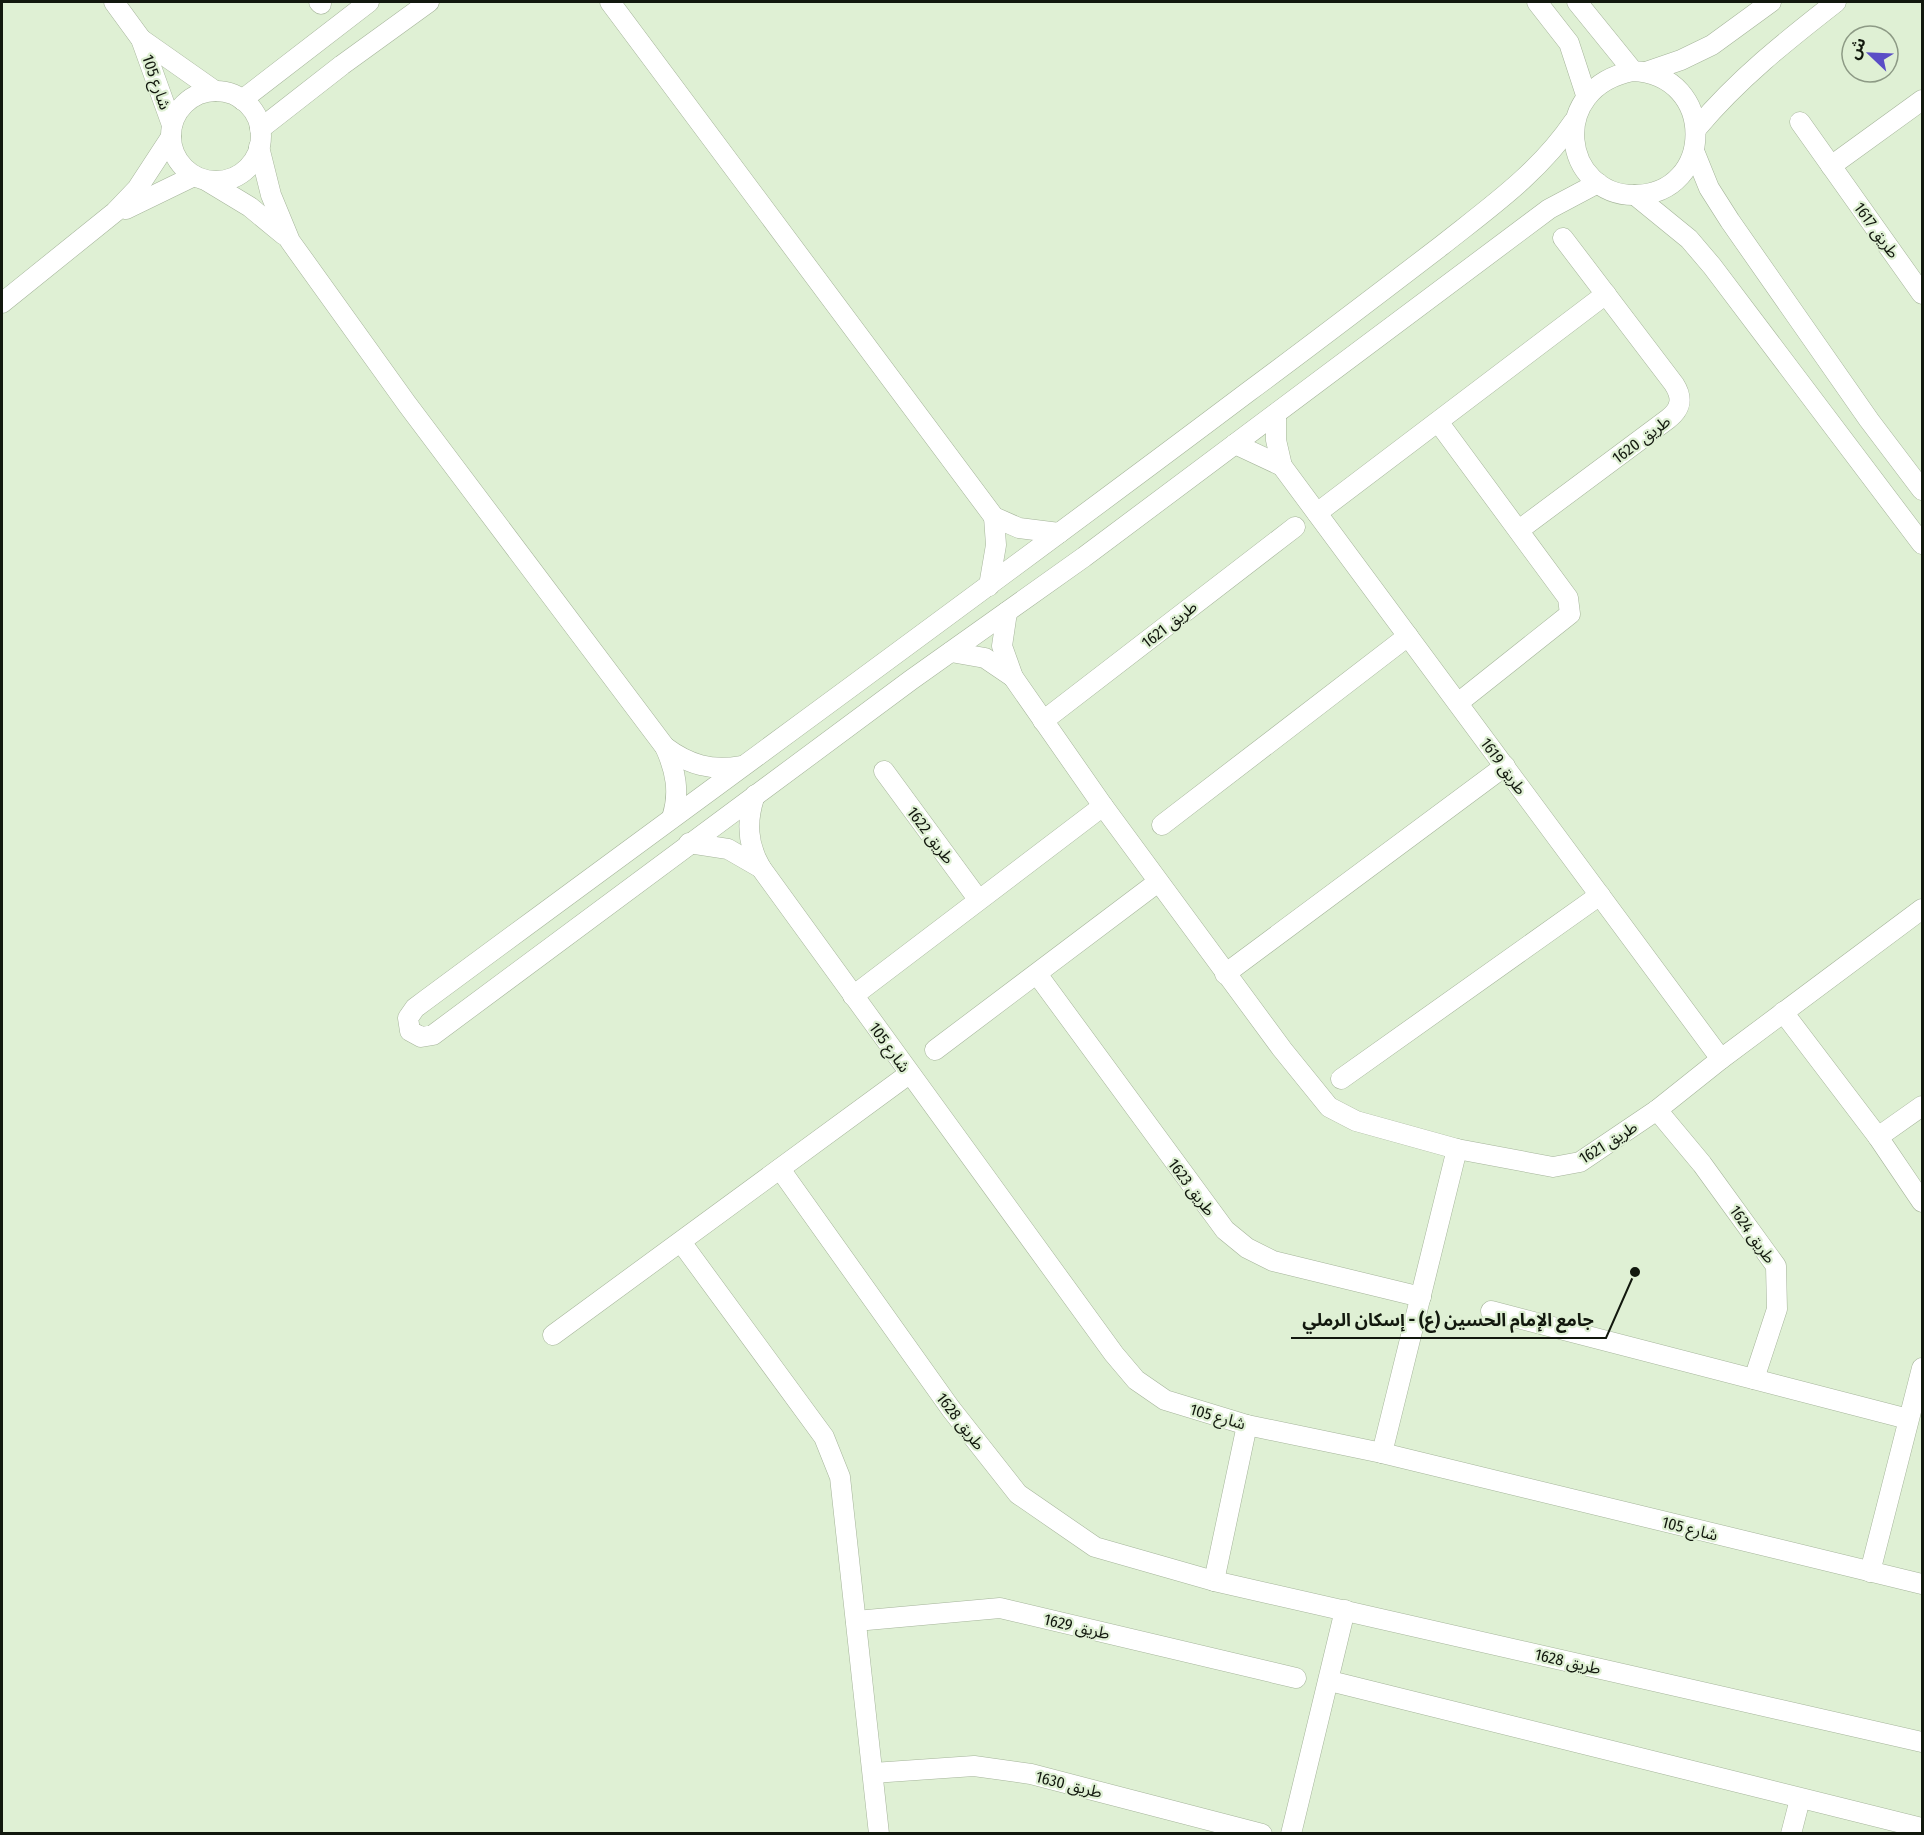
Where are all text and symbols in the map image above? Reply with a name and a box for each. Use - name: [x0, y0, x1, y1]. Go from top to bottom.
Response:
- north arrow: [1840, 24, 1900, 84]
- text: ش: [1844, 34, 1870, 62]
- street label: شارع 105: [135, 52, 175, 113]
- street label: طريق 1617: [1849, 199, 1903, 263]
- street label: طريق 1620: [1609, 411, 1675, 468]
- street label: طريق 1621: [1138, 597, 1202, 653]
- street label: طريق 1619: [1476, 734, 1531, 799]
- street label: طريق 1622: [902, 803, 958, 868]
- street label: شارع 105: [863, 1019, 914, 1078]
- street label: طريق 1621: [1576, 1117, 1642, 1169]
- street label: طريق 1623: [1163, 1155, 1219, 1220]
- street label: طريق 1624: [1725, 1202, 1780, 1268]
- callout: جامع الإمام الحسين (ع) - إسكان الرملي: [1291, 1302, 1606, 1338]
- text: جامع الإمام الحسين (ع) - إسكان الرملي: [1302, 1309, 1594, 1334]
- street label: طريق 1628: [932, 1389, 989, 1454]
- street label: شارع 105: [1187, 1400, 1248, 1436]
- street label: شارع 105: [1659, 1512, 1720, 1547]
- street label: طريق 1629: [1042, 1610, 1112, 1644]
- street label: طريق 1628: [1533, 1645, 1603, 1679]
- street label: طريق 1630: [1033, 1767, 1104, 1803]

